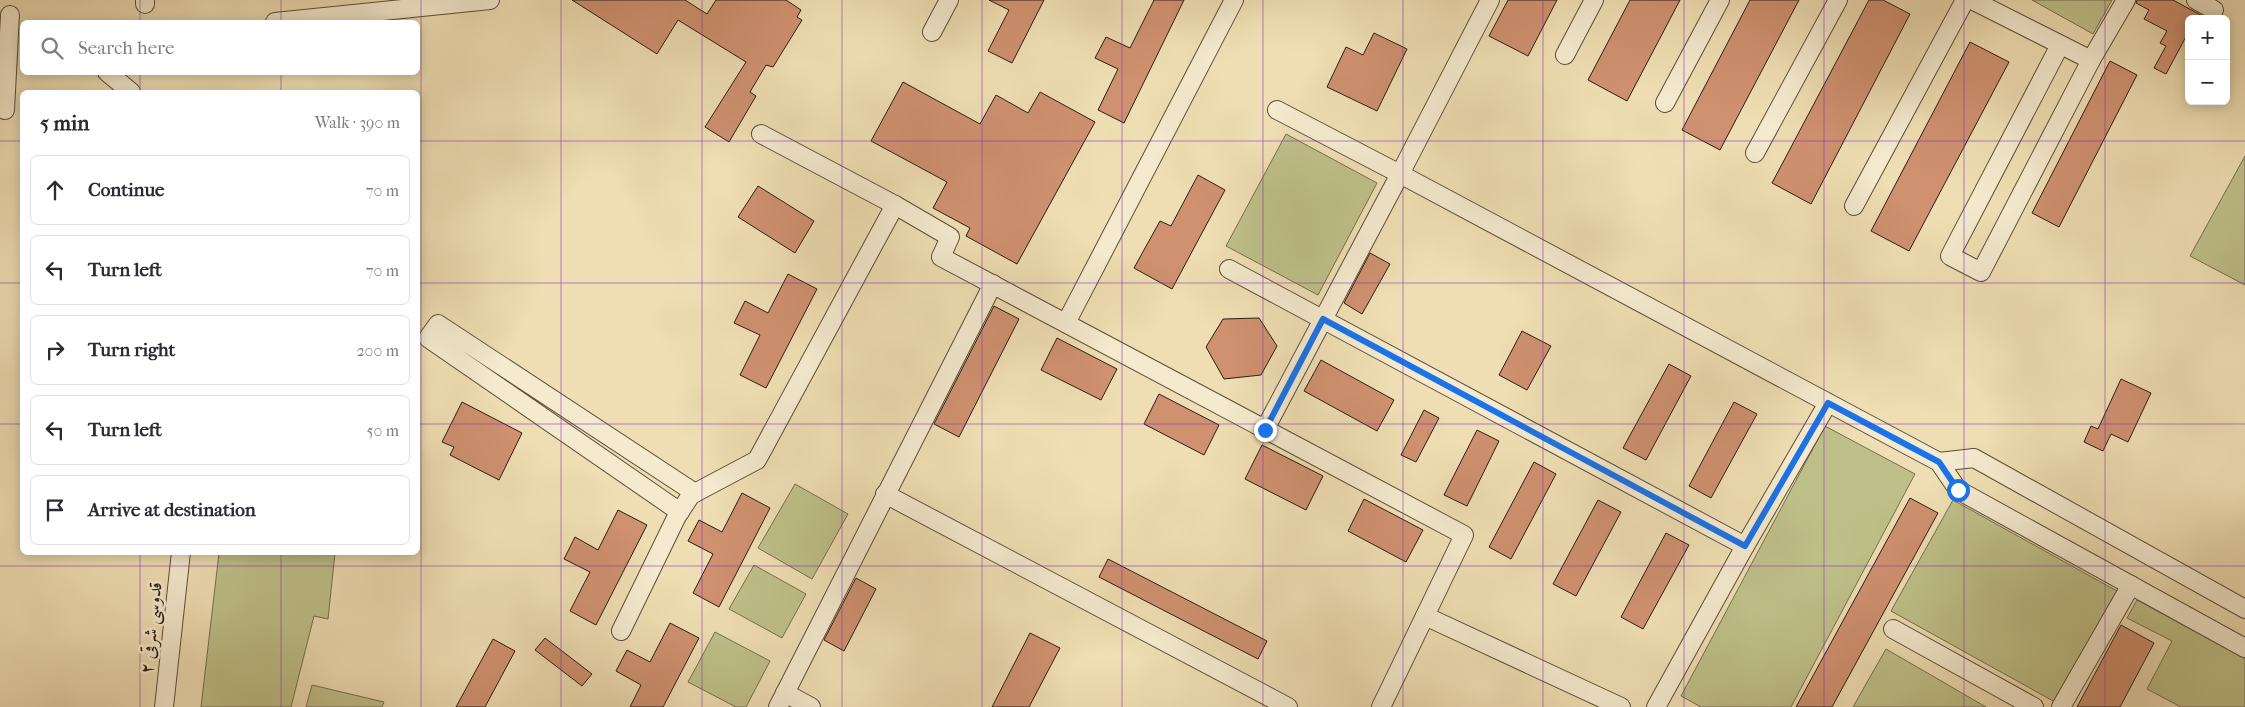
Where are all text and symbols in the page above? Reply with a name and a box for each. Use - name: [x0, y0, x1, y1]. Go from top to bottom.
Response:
- map controls: [2185, 15, 2230, 105]
- button: +: [2185, 15, 2230, 60]
- search box: [20, 20, 420, 75]
- icon: search: [38, 34, 66, 62]
- text: Search here: [78, 37, 174, 59]
- button: −: [2185, 60, 2230, 105]
- text: 5 min: [40, 111, 89, 135]
- text: Walk · 390 m: [315, 113, 400, 132]
- icon: ahead: [41, 176, 69, 204]
- text: Continue: [88, 179, 164, 201]
- text: 70 m: [366, 181, 399, 200]
- icon: left: [41, 256, 69, 284]
- text: Turn left: [88, 259, 162, 281]
- text: 70 m: [366, 261, 399, 280]
- icon: right: [41, 336, 69, 364]
- text: Turn right: [88, 339, 175, 361]
- text: 200 m: [356, 341, 399, 360]
- icon: left: [41, 416, 69, 444]
- text: Turn left: [88, 419, 162, 441]
- route end: [1254, 419, 1277, 442]
- text: 50 m: [367, 421, 399, 440]
- route start: [1947, 479, 1970, 502]
- icon: arrive: [41, 496, 69, 524]
- text: Arrive at destination: [88, 499, 256, 521]
- street label: قدوسی شرقی ۲: [135, 581, 169, 675]

